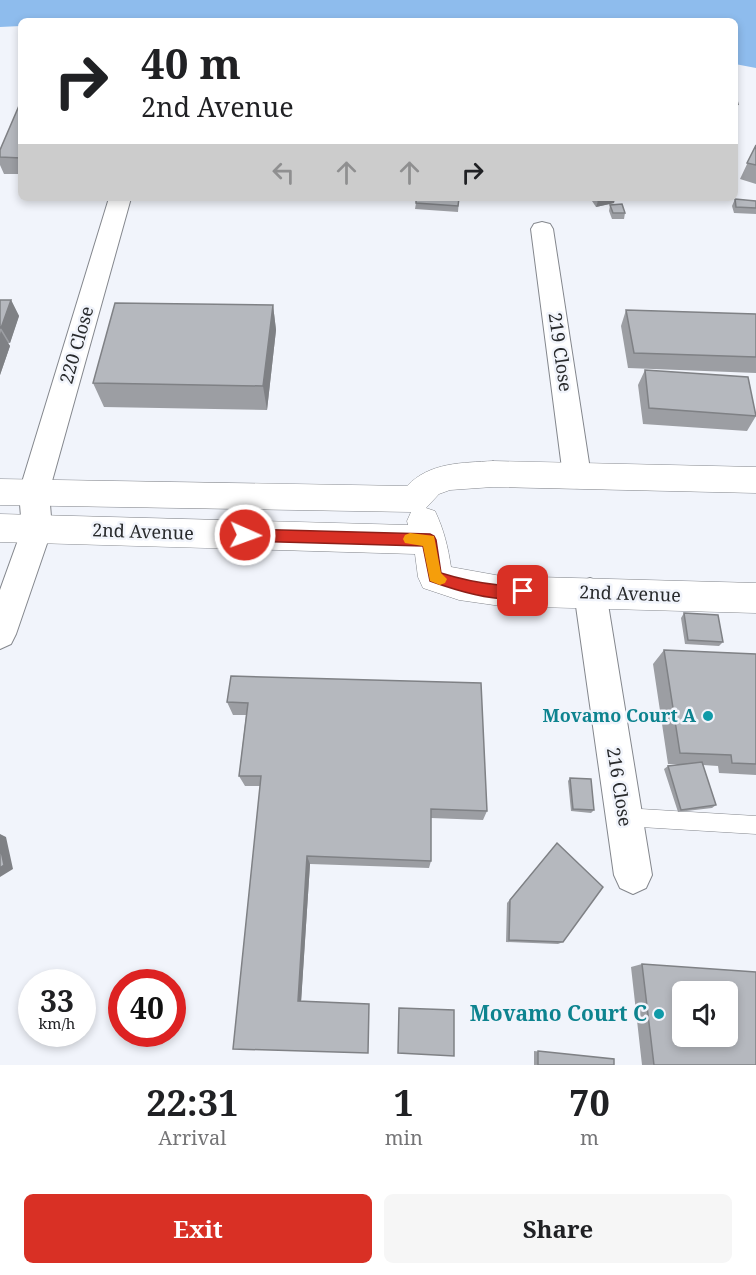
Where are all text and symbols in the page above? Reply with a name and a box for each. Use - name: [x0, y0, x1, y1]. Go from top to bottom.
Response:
- text: 40 m: [141, 34, 241, 91]
- icon: right: [42, 42, 120, 120]
- text: 2nd Avenue: [141, 88, 294, 125]
- icon: left: [267, 156, 300, 189]
- icon: ahead: [330, 156, 363, 189]
- icon: ahead: [393, 156, 426, 189]
- icon: right: [456, 156, 489, 189]
- street label: 220 Close: [54, 303, 99, 386]
- street label: 219 Close: [544, 311, 578, 393]
- position arrow: [213, 503, 277, 567]
- street label: 2nd Avenue: [92, 517, 194, 545]
- pin: [497, 565, 548, 616]
- icon: arrive: [506, 574, 539, 607]
- street label: 2nd Avenue: [579, 579, 681, 607]
- place label: Movamo Court A: [543, 703, 696, 727]
- marker: Movamo Court A: [701, 709, 715, 723]
- street label: 216 Close: [602, 746, 638, 828]
- speed limit sign: 40: [108, 969, 186, 1047]
- text: 33: [40, 980, 74, 1021]
- map controls: [672, 981, 738, 1047]
- button: sound: [672, 981, 738, 1047]
- place label: Movamo Court C: [470, 999, 647, 1027]
- marker: Movamo Court C: [652, 1007, 666, 1021]
- text: km/h: [39, 1013, 75, 1033]
- text: 22:31: [146, 1078, 239, 1127]
- text: 1: [394, 1078, 414, 1127]
- text: 70: [569, 1078, 610, 1127]
- text: Arrival: [158, 1124, 227, 1151]
- text: min: [385, 1124, 423, 1151]
- text: m: [580, 1124, 599, 1151]
- button: Exit: [24, 1194, 372, 1263]
- button: Share: [384, 1194, 732, 1263]

